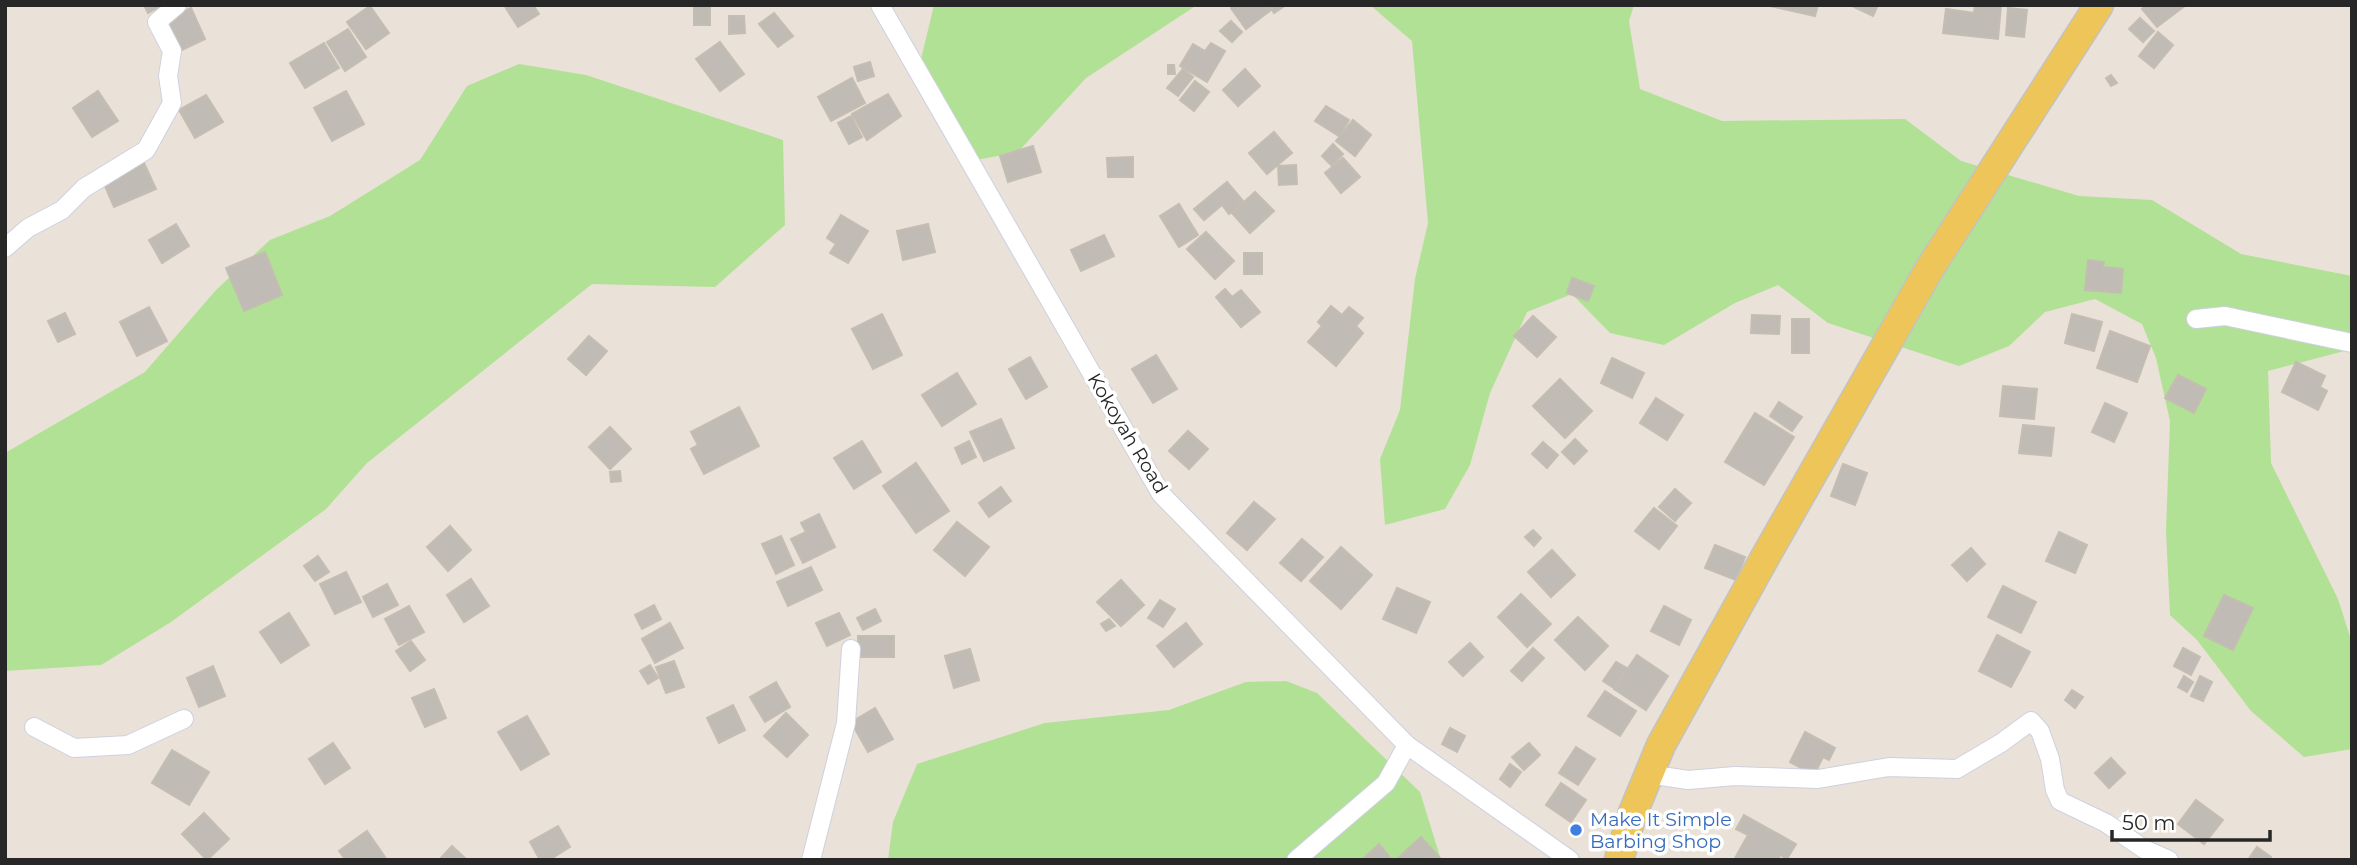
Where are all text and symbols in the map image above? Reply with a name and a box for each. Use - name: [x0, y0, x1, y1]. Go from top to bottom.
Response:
- street label: Kokoyah Road: [1083, 369, 1173, 498]
- scale bar: [2112, 798, 2270, 842]
- place label: Make It Simple Barbing Shop: [1590, 808, 1732, 853]
- text: 50 m: [2122, 810, 2176, 835]
- marker: Make It Simple Barbing Shop: [1568, 822, 1584, 838]

